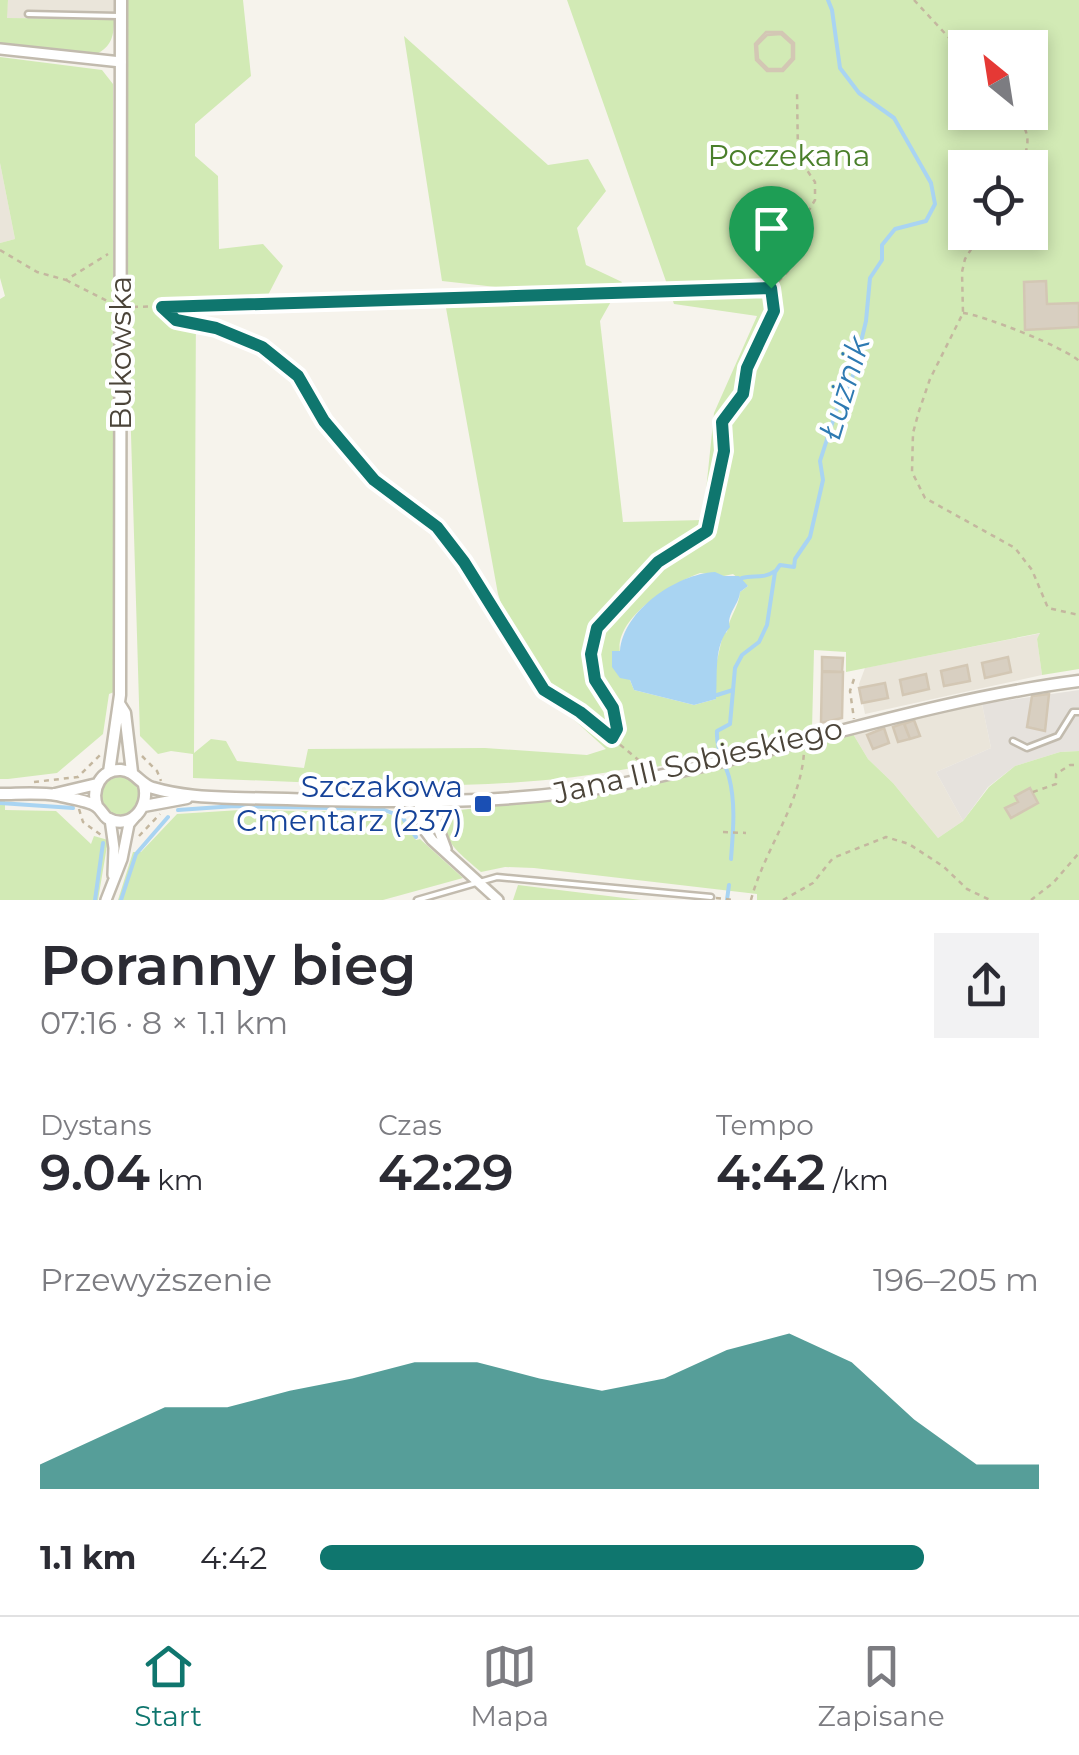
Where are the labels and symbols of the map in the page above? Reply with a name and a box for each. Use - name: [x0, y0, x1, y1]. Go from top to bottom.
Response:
- north arrow: [948, 30, 1048, 130]
- park label: Poczekana: [707, 137, 871, 174]
- pin: [729, 186, 814, 289]
- street label: Bukowska: [102, 276, 139, 430]
- water label: Łużnik: [809, 330, 878, 444]
- street label: Jana III Sobieskiego: [549, 709, 846, 812]
- place label: Szczakowa Cmentarz (237): [236, 768, 463, 839]
- marker: Szczakowa Cmentarz (237): [472, 793, 494, 815]

